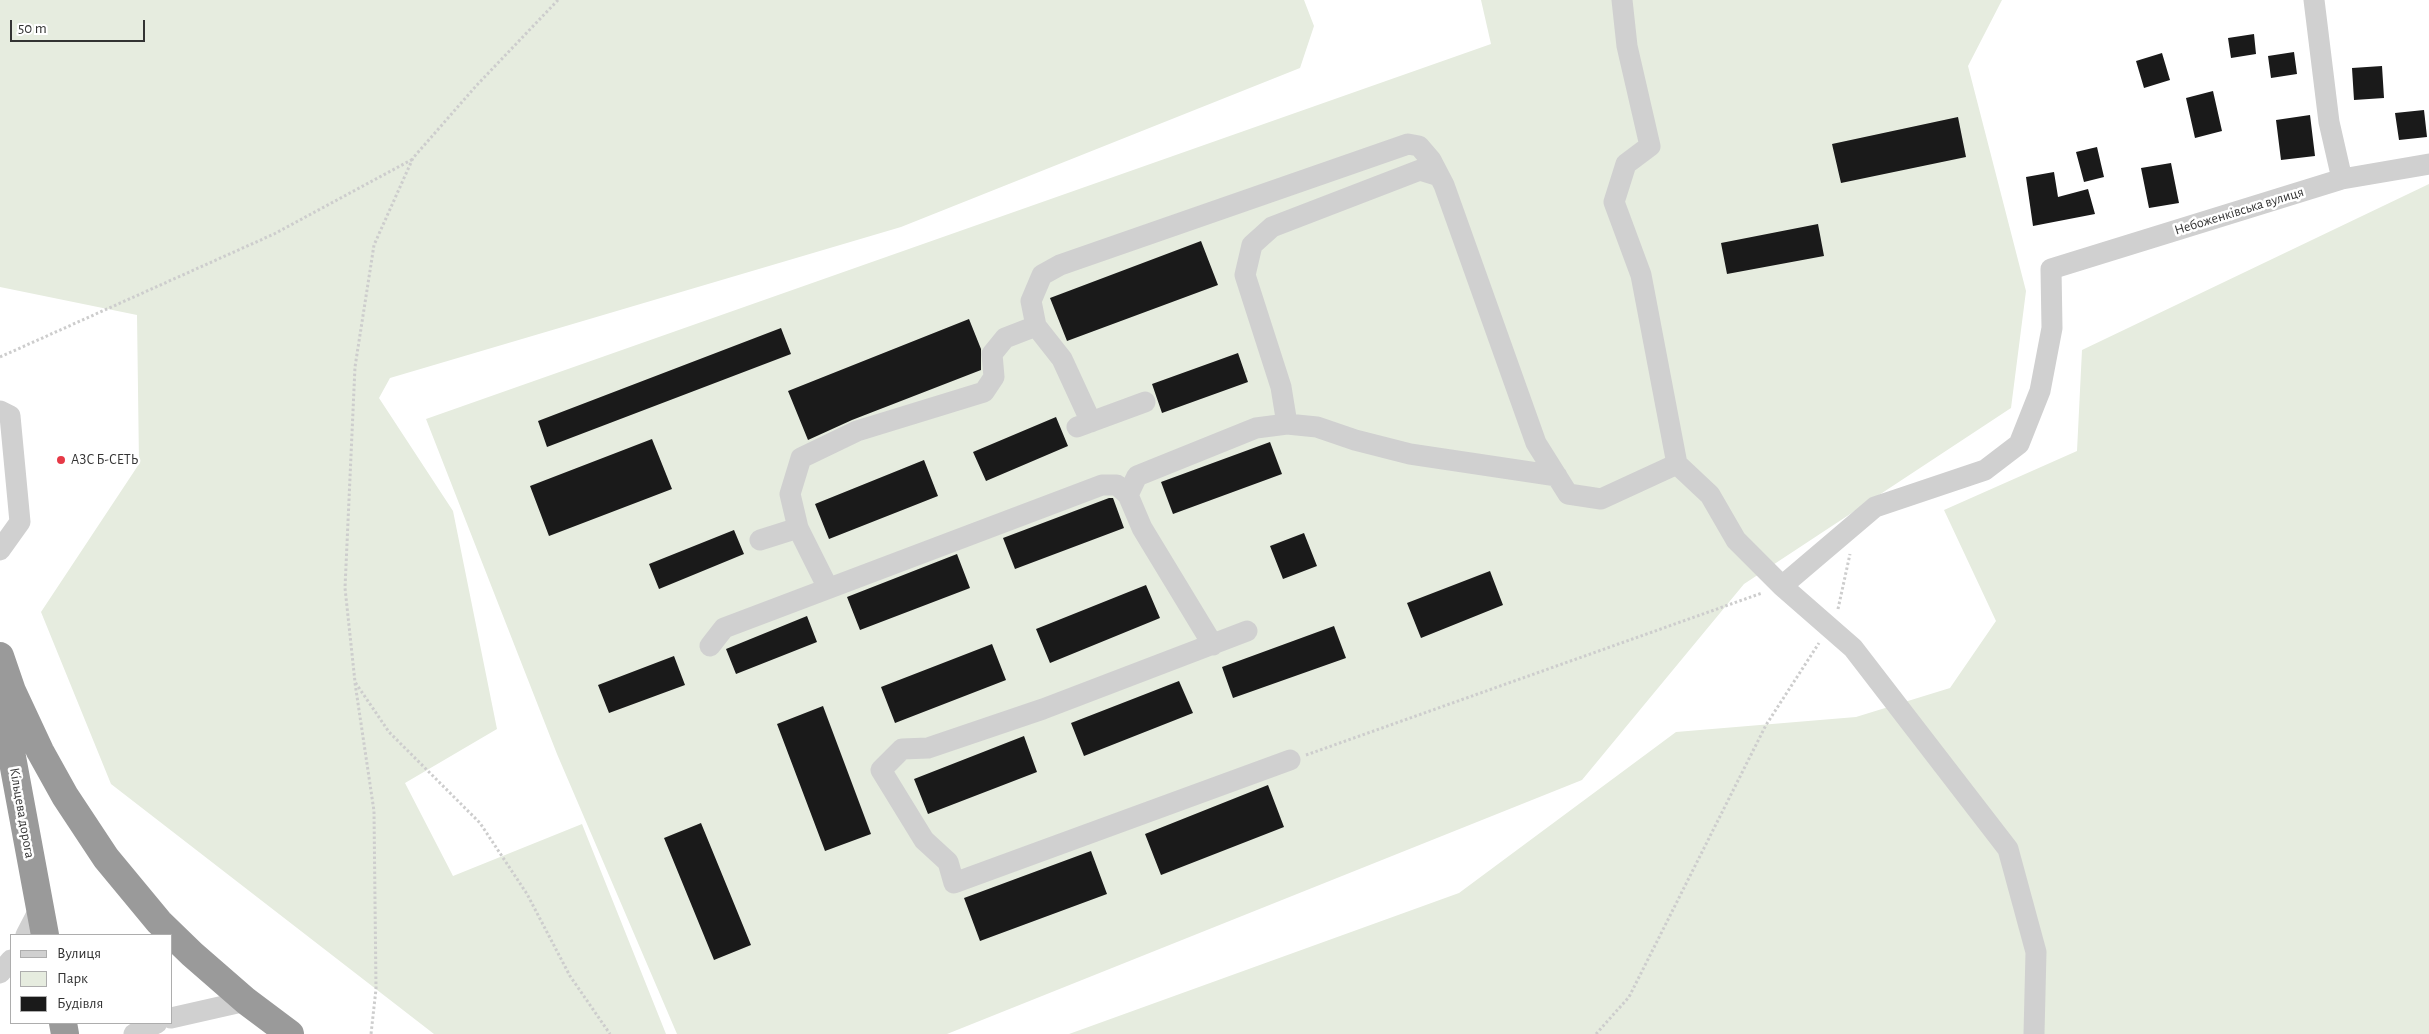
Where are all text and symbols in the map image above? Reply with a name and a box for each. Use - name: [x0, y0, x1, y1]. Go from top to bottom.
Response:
- scale bar: [12, 10, 148, 42]
- text: 50 m: [18, 21, 47, 36]
- street label: Небоженківська вулиця: [2172, 183, 2306, 239]
- place label: АЗС Б-СЕТЬ: [71, 452, 138, 468]
- marker: АЗС Б-СЕТЬ: [55, 454, 67, 466]
- street label: Кільцева дорога: [6, 766, 38, 860]
- legend: [10, 934, 172, 1024]
- text: Вулиця: [57, 946, 101, 961]
- text: Парк: [57, 971, 88, 986]
- text: Будівля: [57, 996, 103, 1011]

